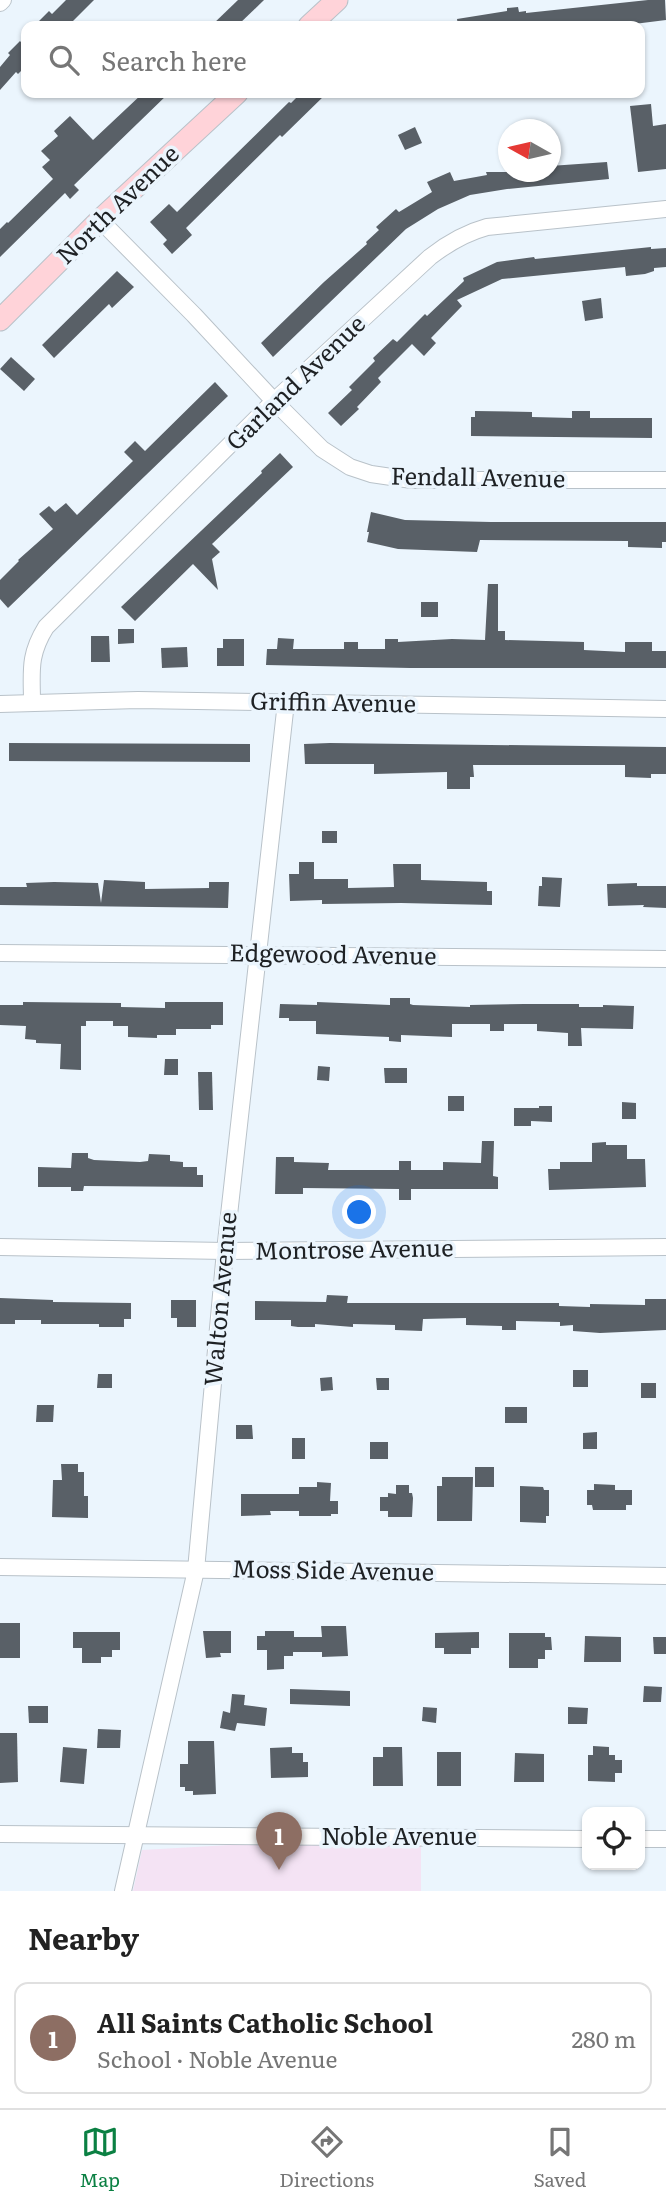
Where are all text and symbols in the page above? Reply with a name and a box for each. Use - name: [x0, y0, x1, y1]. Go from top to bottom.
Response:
- search box: [21, 21, 645, 98]
- text: Search here: [101, 40, 247, 79]
- icon: search: [45, 41, 83, 79]
- north arrow: [498, 119, 561, 182]
- street label: North Avenue: [47, 136, 185, 271]
- street label: Garland Avenue: [217, 305, 372, 457]
- street label: Fendall Avenue: [390, 456, 566, 495]
- street label: Griffin Avenue: [250, 682, 416, 719]
- street label: Edgewood Avenue: [229, 933, 437, 972]
- your location: [342, 1195, 376, 1229]
- street label: Walton Avenue: [193, 1210, 244, 1387]
- street label: Montrose Avenue: [254, 1228, 454, 1267]
- street label: Moss Side Avenue: [232, 1549, 434, 1588]
- map controls: [582, 1807, 645, 1870]
- button: locate: [582, 1807, 645, 1870]
- pin: 1: [256, 1812, 302, 1870]
- street label: Noble Avenue: [321, 1817, 477, 1852]
- text: Nearby: [28, 1915, 139, 1959]
- text: All Saints Catholic School: [97, 2002, 433, 2041]
- text: 1: [48, 2021, 58, 2055]
- text: 280 m: [571, 2021, 636, 2055]
- text: School · Noble Avenue: [97, 2041, 338, 2075]
- tab: Map: [80, 2123, 120, 2193]
- tab: Directions: [279, 2123, 374, 2193]
- tab: Saved: [533, 2123, 586, 2193]

